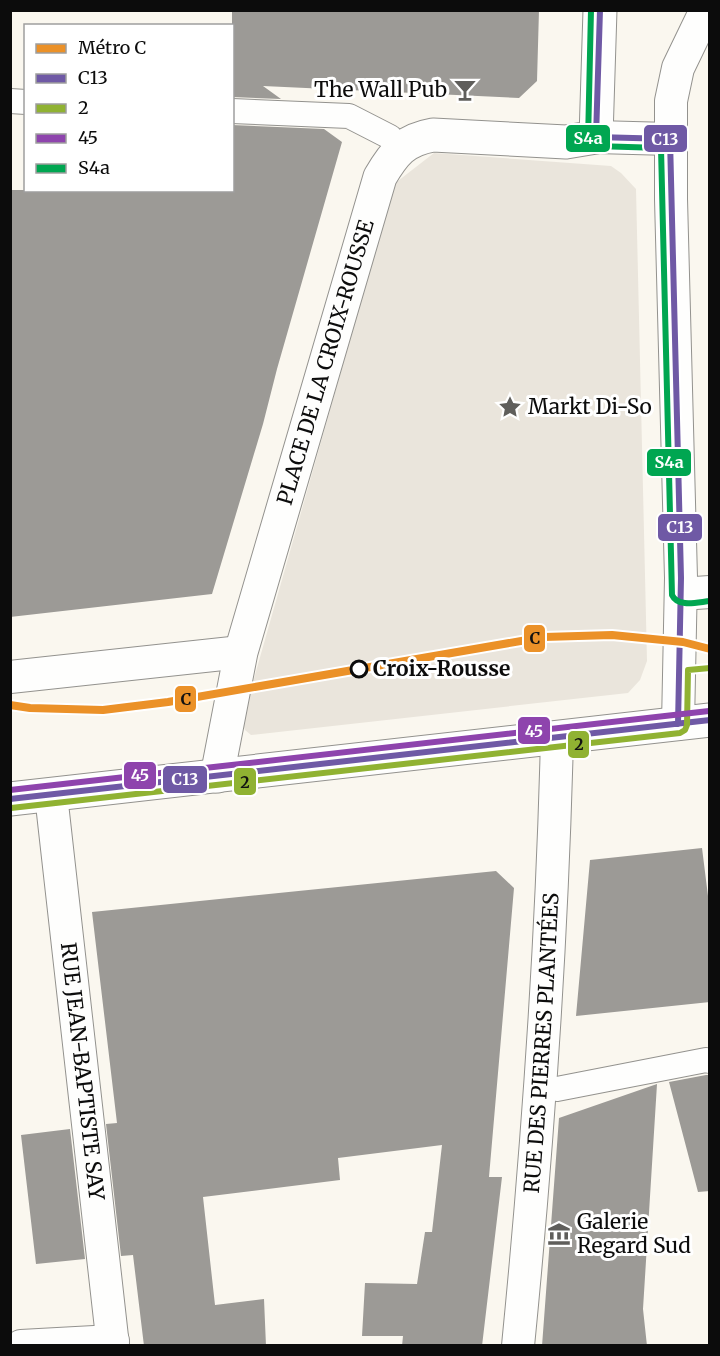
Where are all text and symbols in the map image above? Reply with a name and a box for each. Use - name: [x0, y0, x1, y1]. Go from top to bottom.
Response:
- legend: [24, 24, 234, 192]
- text: Métro C: [78, 36, 147, 59]
- text: C13: [78, 66, 108, 89]
- place label: The Wall Pub: [314, 76, 447, 103]
- bar icon: The Wall Pub: [452, 77, 478, 103]
- text: 2: [78, 96, 89, 119]
- line badge: S4a: [565, 124, 611, 153]
- line badge: C13: [643, 124, 688, 153]
- text: 45: [78, 126, 98, 149]
- text: S4a: [573, 128, 603, 148]
- text: C13: [652, 129, 678, 149]
- text: S4a: [78, 156, 110, 179]
- street label: PLACE DE LA CROIX-ROUSSE: [271, 216, 380, 508]
- place label: Markt Di-So: [528, 393, 652, 420]
- place icon: Markt Di-So: [497, 394, 523, 420]
- line badge: S4a: [646, 448, 692, 477]
- text: S4a: [654, 452, 684, 472]
- line badge: C13: [657, 513, 703, 542]
- text: C13: [667, 517, 693, 537]
- line badge: C: [523, 624, 546, 653]
- text: C: [530, 628, 540, 648]
- place label: Croix-Rousse: [373, 655, 510, 682]
- marker: Croix-Rousse: [350, 660, 368, 678]
- line badge: C: [174, 685, 197, 713]
- text: C: [181, 689, 191, 709]
- line badge: 45: [517, 716, 551, 745]
- text: 45: [525, 721, 543, 741]
- line badge: 2: [567, 730, 590, 759]
- text: 2: [574, 734, 584, 754]
- line badge: 45: [123, 761, 157, 790]
- text: 45: [131, 765, 149, 785]
- line badge: C13: [162, 765, 208, 794]
- line badge: 2: [233, 767, 257, 796]
- text: C13: [172, 769, 198, 789]
- text: 2: [240, 772, 250, 792]
- street label: RUE DES PIERRES PLANTÉES: [518, 892, 564, 1194]
- street label: RUE JEAN-BAPTISTE SAY: [55, 941, 111, 1202]
- place label: Galerie Regard Sud: [577, 1208, 691, 1259]
- museum icon: Galerie Regard Sud: [546, 1221, 572, 1247]

